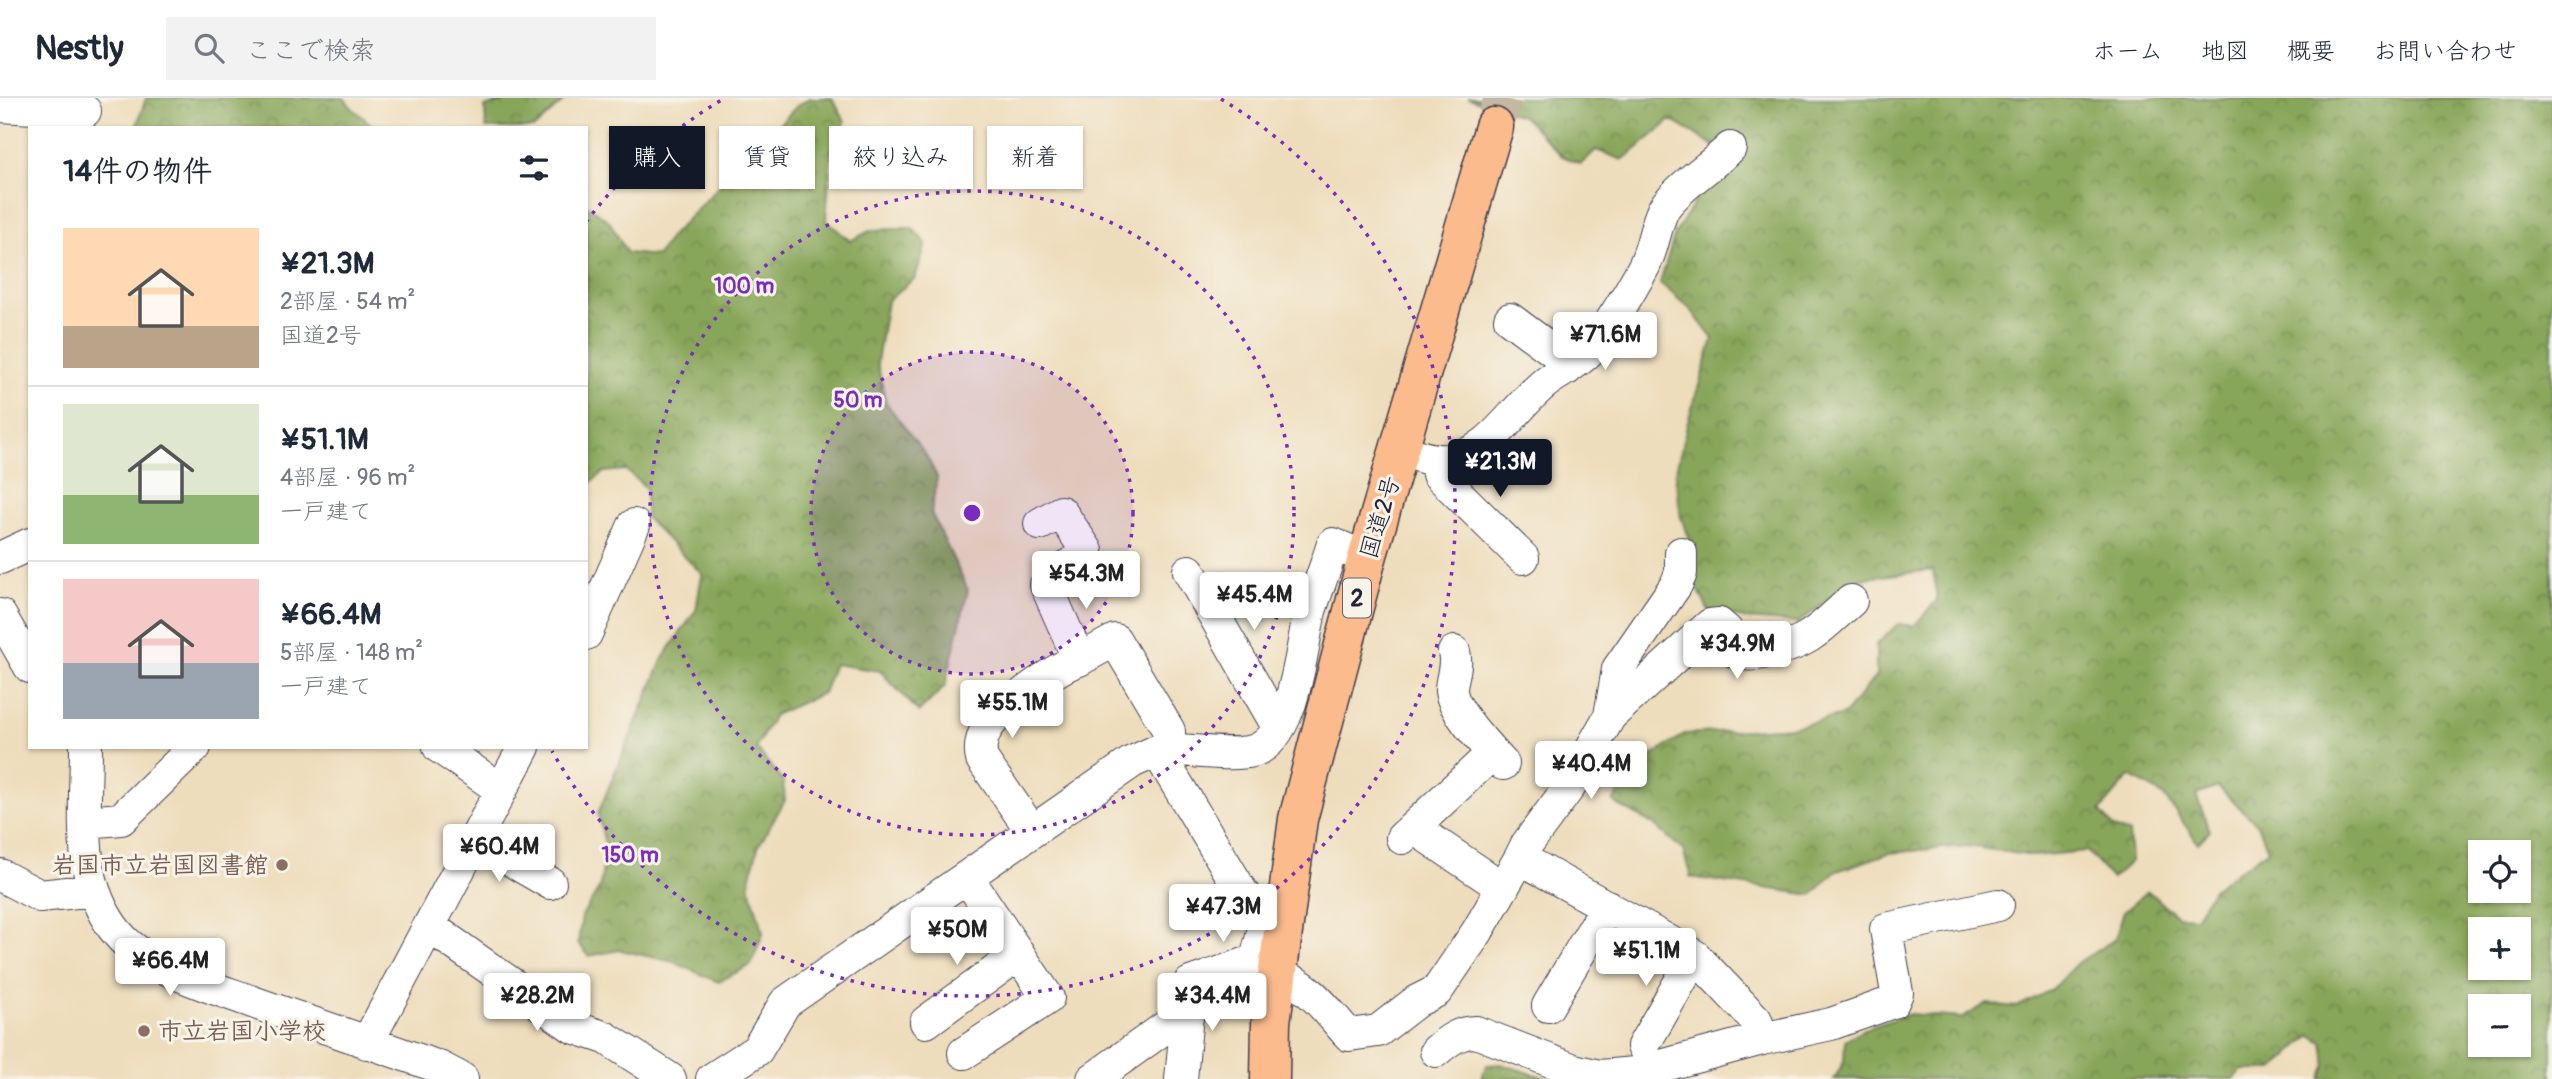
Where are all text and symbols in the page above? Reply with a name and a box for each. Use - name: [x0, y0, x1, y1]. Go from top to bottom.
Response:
- search box: [166, 17, 656, 80]
- text: Nestly: [35, 28, 124, 69]
- icon: search: [190, 29, 228, 67]
- text: ここで検索: [246, 35, 376, 67]
- text: ホーム: [2092, 37, 2163, 66]
- text: 地図: [2201, 37, 2249, 66]
- text: 概要: [2287, 37, 2335, 66]
- text: お問い合わせ: [2373, 37, 2517, 66]
- chip: 購入: [609, 126, 705, 189]
- chip: 賃貸: [719, 126, 815, 189]
- chip: 絞り込み: [829, 126, 973, 189]
- chip: 新着: [987, 126, 1083, 189]
- icon: filters: [515, 149, 553, 187]
- text: 14件の物件: [63, 153, 212, 190]
- text: ¥21.3M: [280, 245, 374, 282]
- icon: home: [119, 256, 203, 340]
- text: 100 m: [714, 273, 774, 300]
- text: 2部屋 · 54 m²: [280, 287, 415, 316]
- pin: ¥71.6M: [1548, 313, 1662, 372]
- text: ¥71.6M: [1569, 320, 1641, 349]
- text: 国道2号: [280, 321, 362, 350]
- text: 50 m: [834, 387, 883, 414]
- text: ¥51.1M: [280, 421, 369, 458]
- icon: home: [119, 432, 203, 516]
- pin: ¥21.3M: [1443, 440, 1557, 499]
- text: ¥21.3M: [1464, 447, 1536, 476]
- text: 4部屋 · 96 m²: [280, 463, 415, 492]
- street label: 国道2号: [1354, 472, 1407, 562]
- text: 一戸建て: [280, 497, 372, 526]
- centre of rings: [960, 501, 984, 525]
- pin: ¥54.3M: [1029, 552, 1143, 611]
- text: ¥54.3M: [1048, 559, 1124, 588]
- pin: ¥45.4M: [1197, 573, 1311, 632]
- road number: 2: [1343, 578, 1371, 618]
- text: ¥45.4M: [1216, 580, 1292, 609]
- text: ¥66.4M: [280, 596, 381, 633]
- icon: home: [119, 607, 203, 691]
- pin: ¥34.9M: [1680, 622, 1794, 681]
- text: ¥34.9M: [1699, 629, 1775, 658]
- text: 5部屋 · 148 m²: [280, 638, 423, 667]
- text: 一戸建て: [280, 672, 372, 701]
- pin: ¥55.1M: [955, 680, 1069, 740]
- text: ¥55.1M: [976, 688, 1048, 717]
- pin: ¥40.4M: [1534, 742, 1648, 801]
- text: ¥40.4M: [1551, 749, 1631, 778]
- pin: ¥60.4M: [442, 824, 556, 884]
- text: ¥60.4M: [459, 832, 539, 861]
- map controls: [2468, 840, 2531, 1057]
- button: locate: [2468, 840, 2531, 903]
- text: 150 m: [601, 842, 659, 869]
- place label: 岩国市立岩国図書館: [52, 851, 268, 880]
- marker: 岩国市立岩国図書館: [274, 857, 290, 873]
- pin: ¥47.3M: [1166, 884, 1280, 944]
- text: ¥47.3M: [1185, 892, 1261, 921]
- pin: ¥50M: [916, 908, 998, 967]
- text: ¥50M: [927, 915, 987, 944]
- button: +: [2468, 917, 2531, 980]
- pin: ¥51.1M: [1589, 928, 1703, 988]
- text: ¥51.1M: [1612, 936, 1680, 965]
- pin: ¥66.4M: [113, 939, 227, 998]
- text: ¥66.4M: [131, 946, 209, 975]
- pin: ¥28.2M: [480, 974, 594, 1033]
- pin: ¥34.4M: [1155, 974, 1269, 1033]
- text: ¥28.2M: [500, 981, 574, 1010]
- text: ¥34.4M: [1173, 981, 1251, 1010]
- button: −: [2468, 994, 2531, 1057]
- place label: 市立岩国小学校: [158, 1017, 326, 1046]
- marker: 市立岩国小学校: [136, 1023, 152, 1039]

